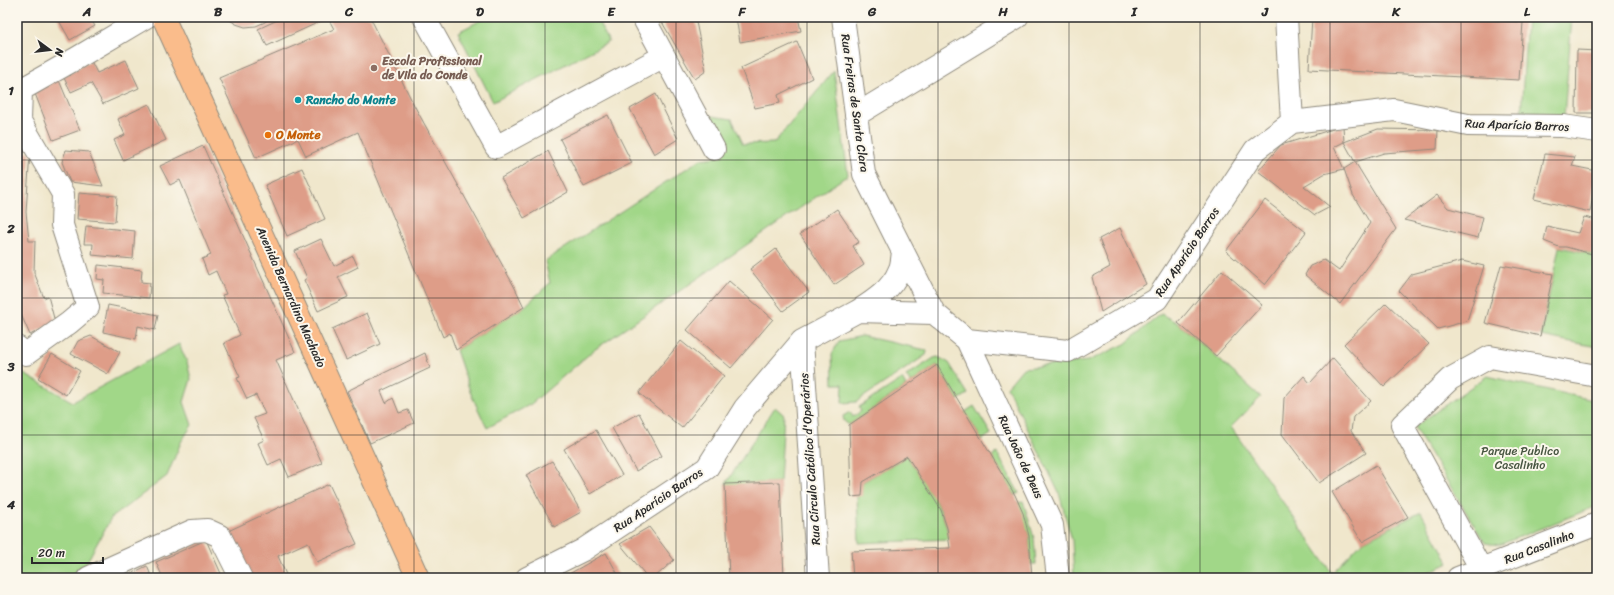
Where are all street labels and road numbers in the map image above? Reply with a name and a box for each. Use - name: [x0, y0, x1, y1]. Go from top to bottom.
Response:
- street label: Rua Freiras de Santa Clara: [834, 32, 876, 174]
- street label: Rua Aparício Barros: [1464, 112, 1570, 138]
- street label: Rua Aparício Barros: [1149, 203, 1225, 301]
- street label: Avenida Bernardino Machado: [249, 222, 332, 371]
- street label: Rua Círculo Católico d'Operários: [793, 372, 827, 546]
- street label: Rua João de Deus: [992, 411, 1050, 503]
- street label: Rua Aparício Barros: [609, 462, 707, 538]
- street label: Rua Casalinho: [1501, 524, 1577, 570]

